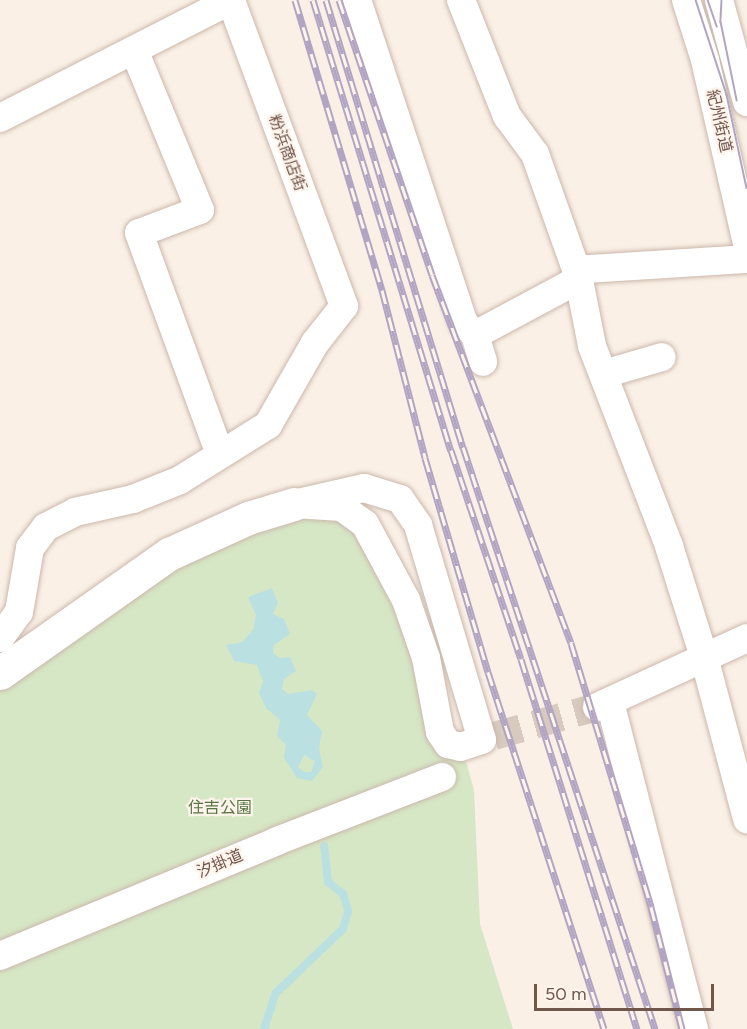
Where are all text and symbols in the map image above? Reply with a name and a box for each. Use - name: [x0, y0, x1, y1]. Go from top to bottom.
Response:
- street label: 紀州街道: [702, 88, 736, 154]
- street label: 粉浜商店街: [264, 112, 310, 194]
- park label: 住吉公園: [188, 798, 252, 818]
- street label: 汐掛道: [194, 846, 246, 882]
- scale bar: [537, 972, 717, 1010]
- text: 50 m: [545, 983, 587, 1005]

